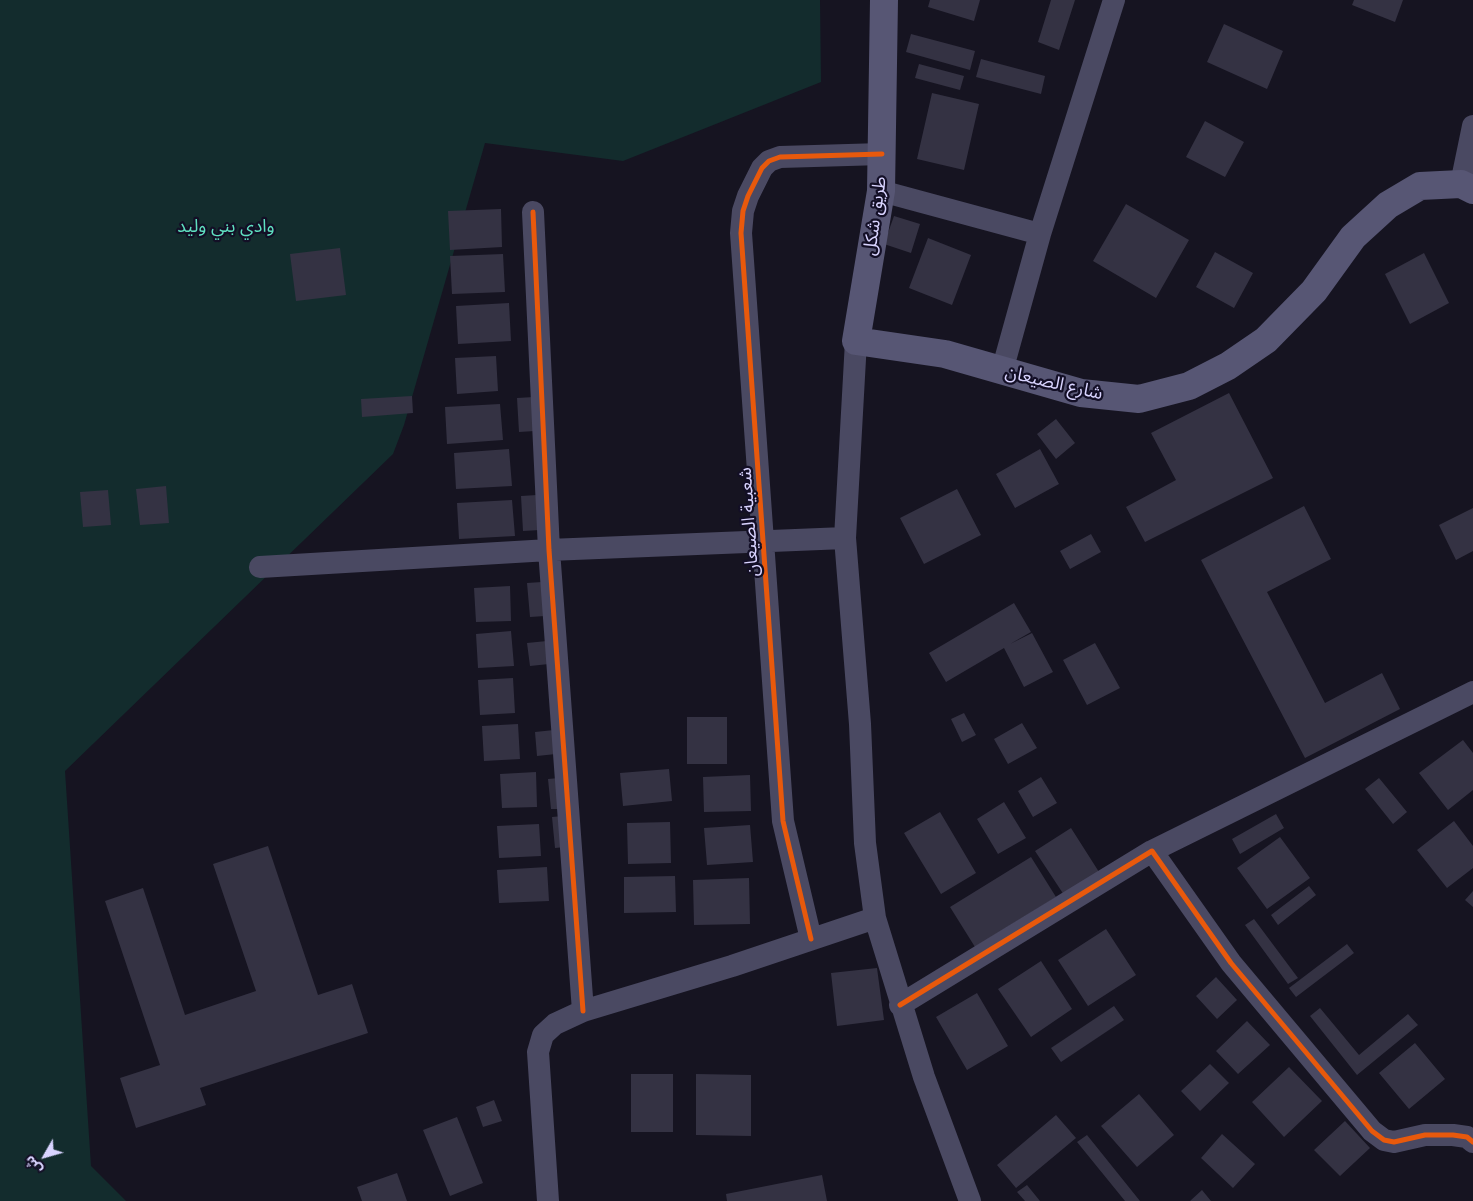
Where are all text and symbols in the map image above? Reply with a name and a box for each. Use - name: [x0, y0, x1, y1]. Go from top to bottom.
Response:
- street label: طريق شكل: [859, 175, 891, 257]
- park label: وادي بني وليد: [177, 216, 275, 238]
- street label: شارع الصيعان: [1003, 361, 1105, 405]
- street label: شعبية الصيعان: [734, 467, 764, 577]
- north arrow: [20, 1131, 70, 1181]
- text: ش: [20, 1152, 46, 1178]

